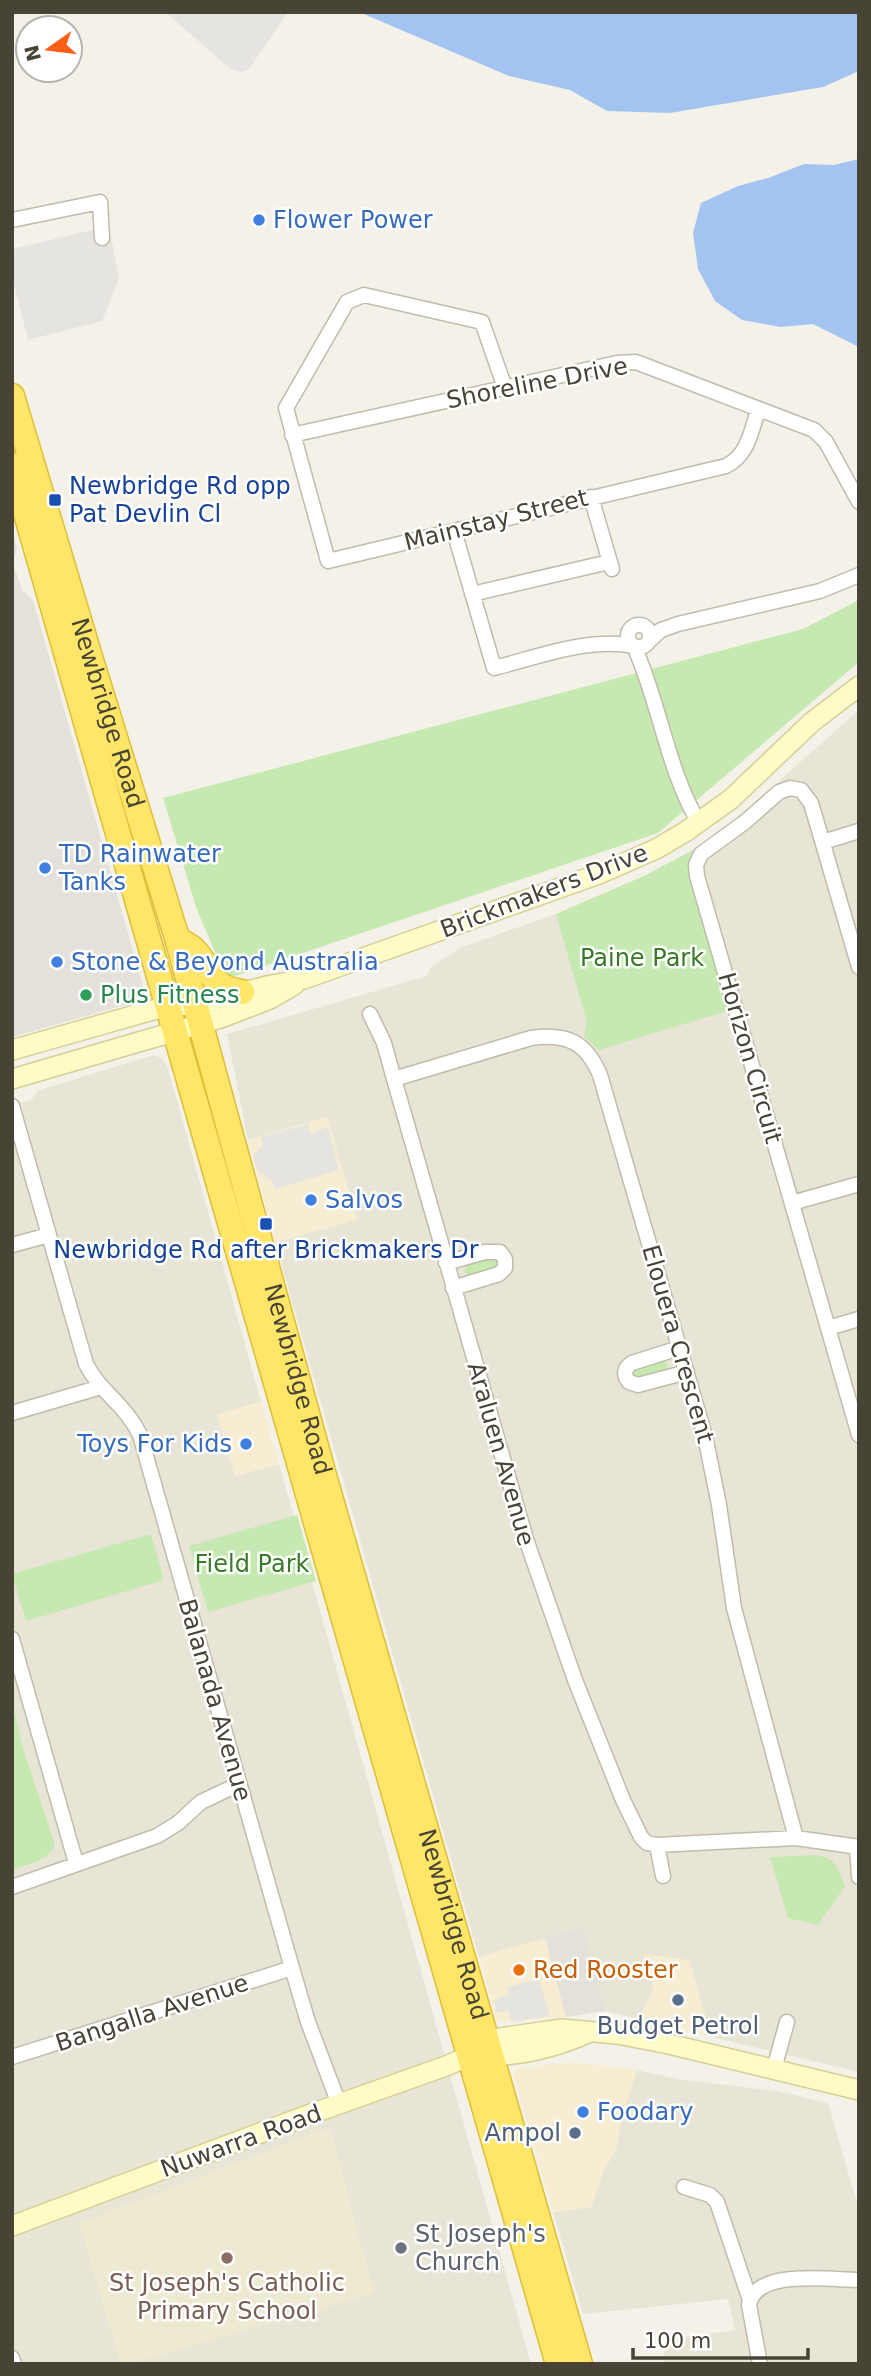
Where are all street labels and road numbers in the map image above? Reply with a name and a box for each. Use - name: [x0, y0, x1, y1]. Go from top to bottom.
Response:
- street label: Shoreline Drive: [444, 352, 630, 414]
- street label: Mainstay Street: [401, 484, 591, 556]
- street label: Newbridge Road: [65, 615, 150, 811]
- street label: Brickmakers Drive: [436, 839, 652, 943]
- street label: Horizon Circuit: [712, 969, 788, 1147]
- street label: Elouera Crescent: [636, 1242, 720, 1446]
- street label: Newbridge Road: [258, 1280, 337, 1478]
- street label: Araluen Avenue: [461, 1359, 541, 1549]
- street label: Balanada Avenue: [173, 1596, 257, 1804]
- street label: Newbridge Road: [413, 1826, 494, 2023]
- street label: Bangalla Avenue: [52, 1969, 252, 2057]
- street label: Nuwarra Road: [157, 2099, 325, 2183]

